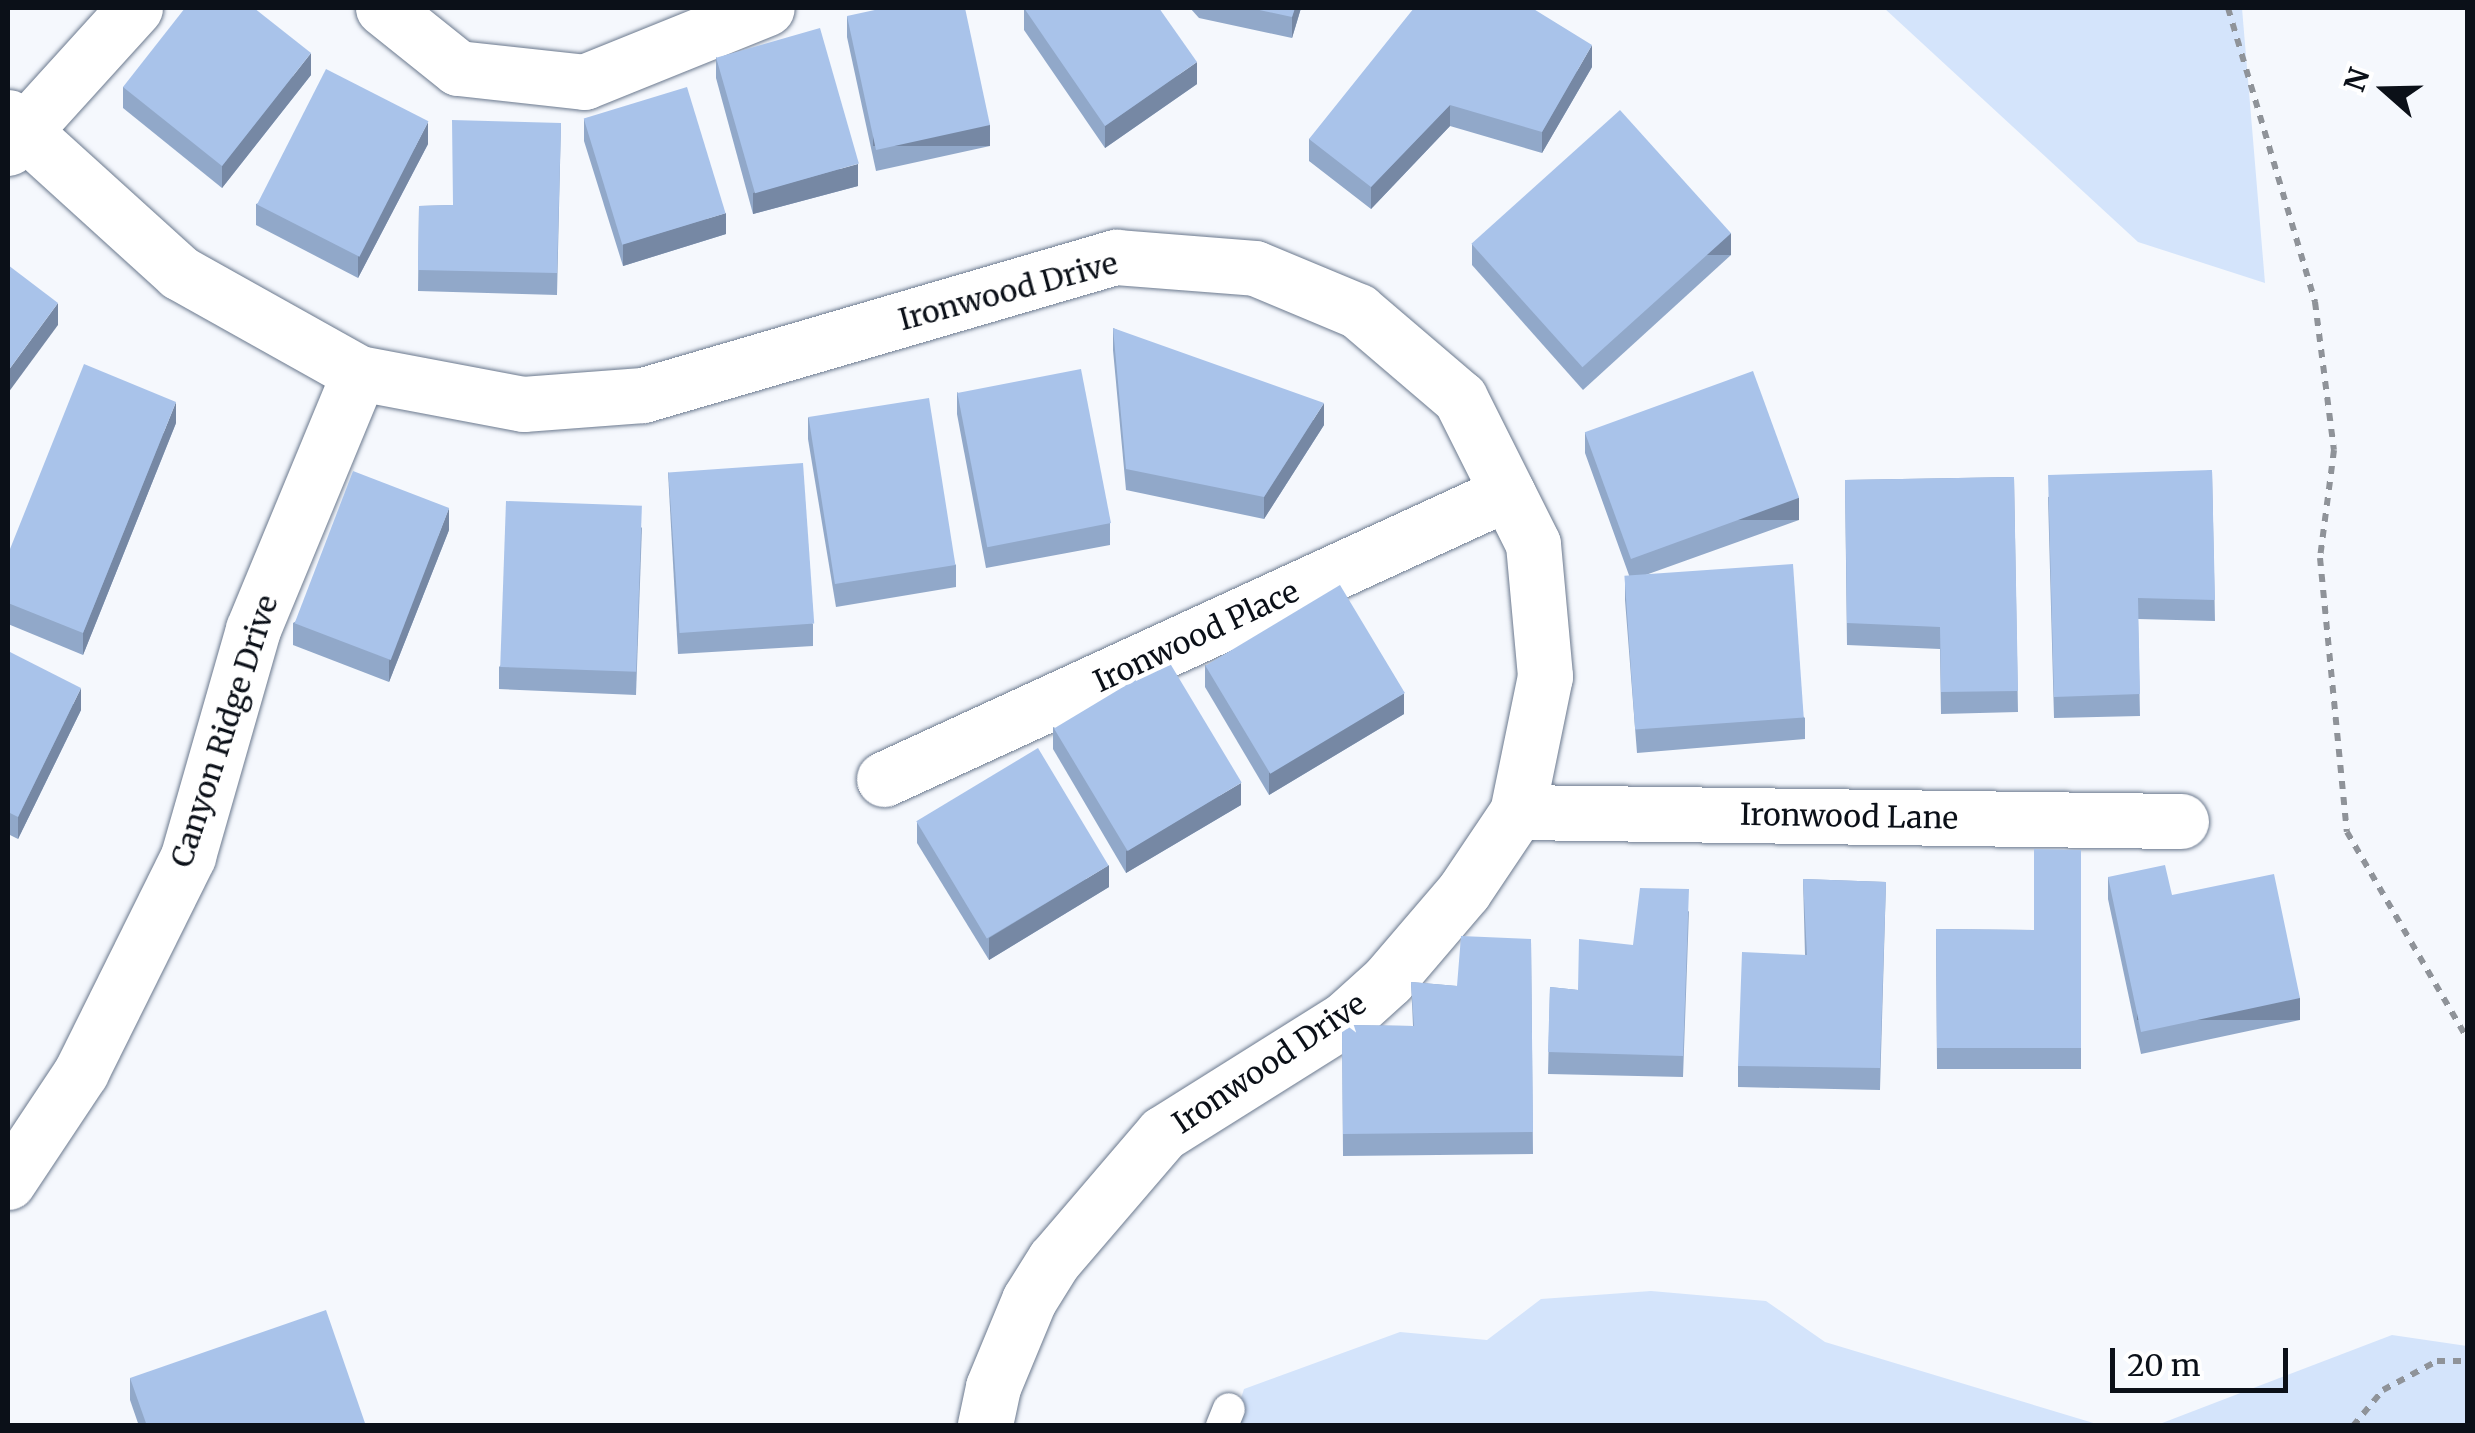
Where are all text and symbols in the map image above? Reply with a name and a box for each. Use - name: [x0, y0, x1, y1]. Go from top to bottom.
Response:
- north arrow: [2335, 40, 2435, 140]
- text: N: [2336, 63, 2378, 96]
- street label: Ironwood Drive: [895, 244, 1121, 338]
- street label: Ironwood Place: [1088, 573, 1304, 699]
- street label: Canyon Ridge Drive: [163, 591, 285, 871]
- street label: Ironwood Lane: [1740, 796, 1958, 836]
- street label: Ironwood Drive: [1166, 985, 1372, 1141]
- scale bar: [2115, 1328, 2292, 1390]
- text: 20 m: [2127, 1346, 2200, 1384]

